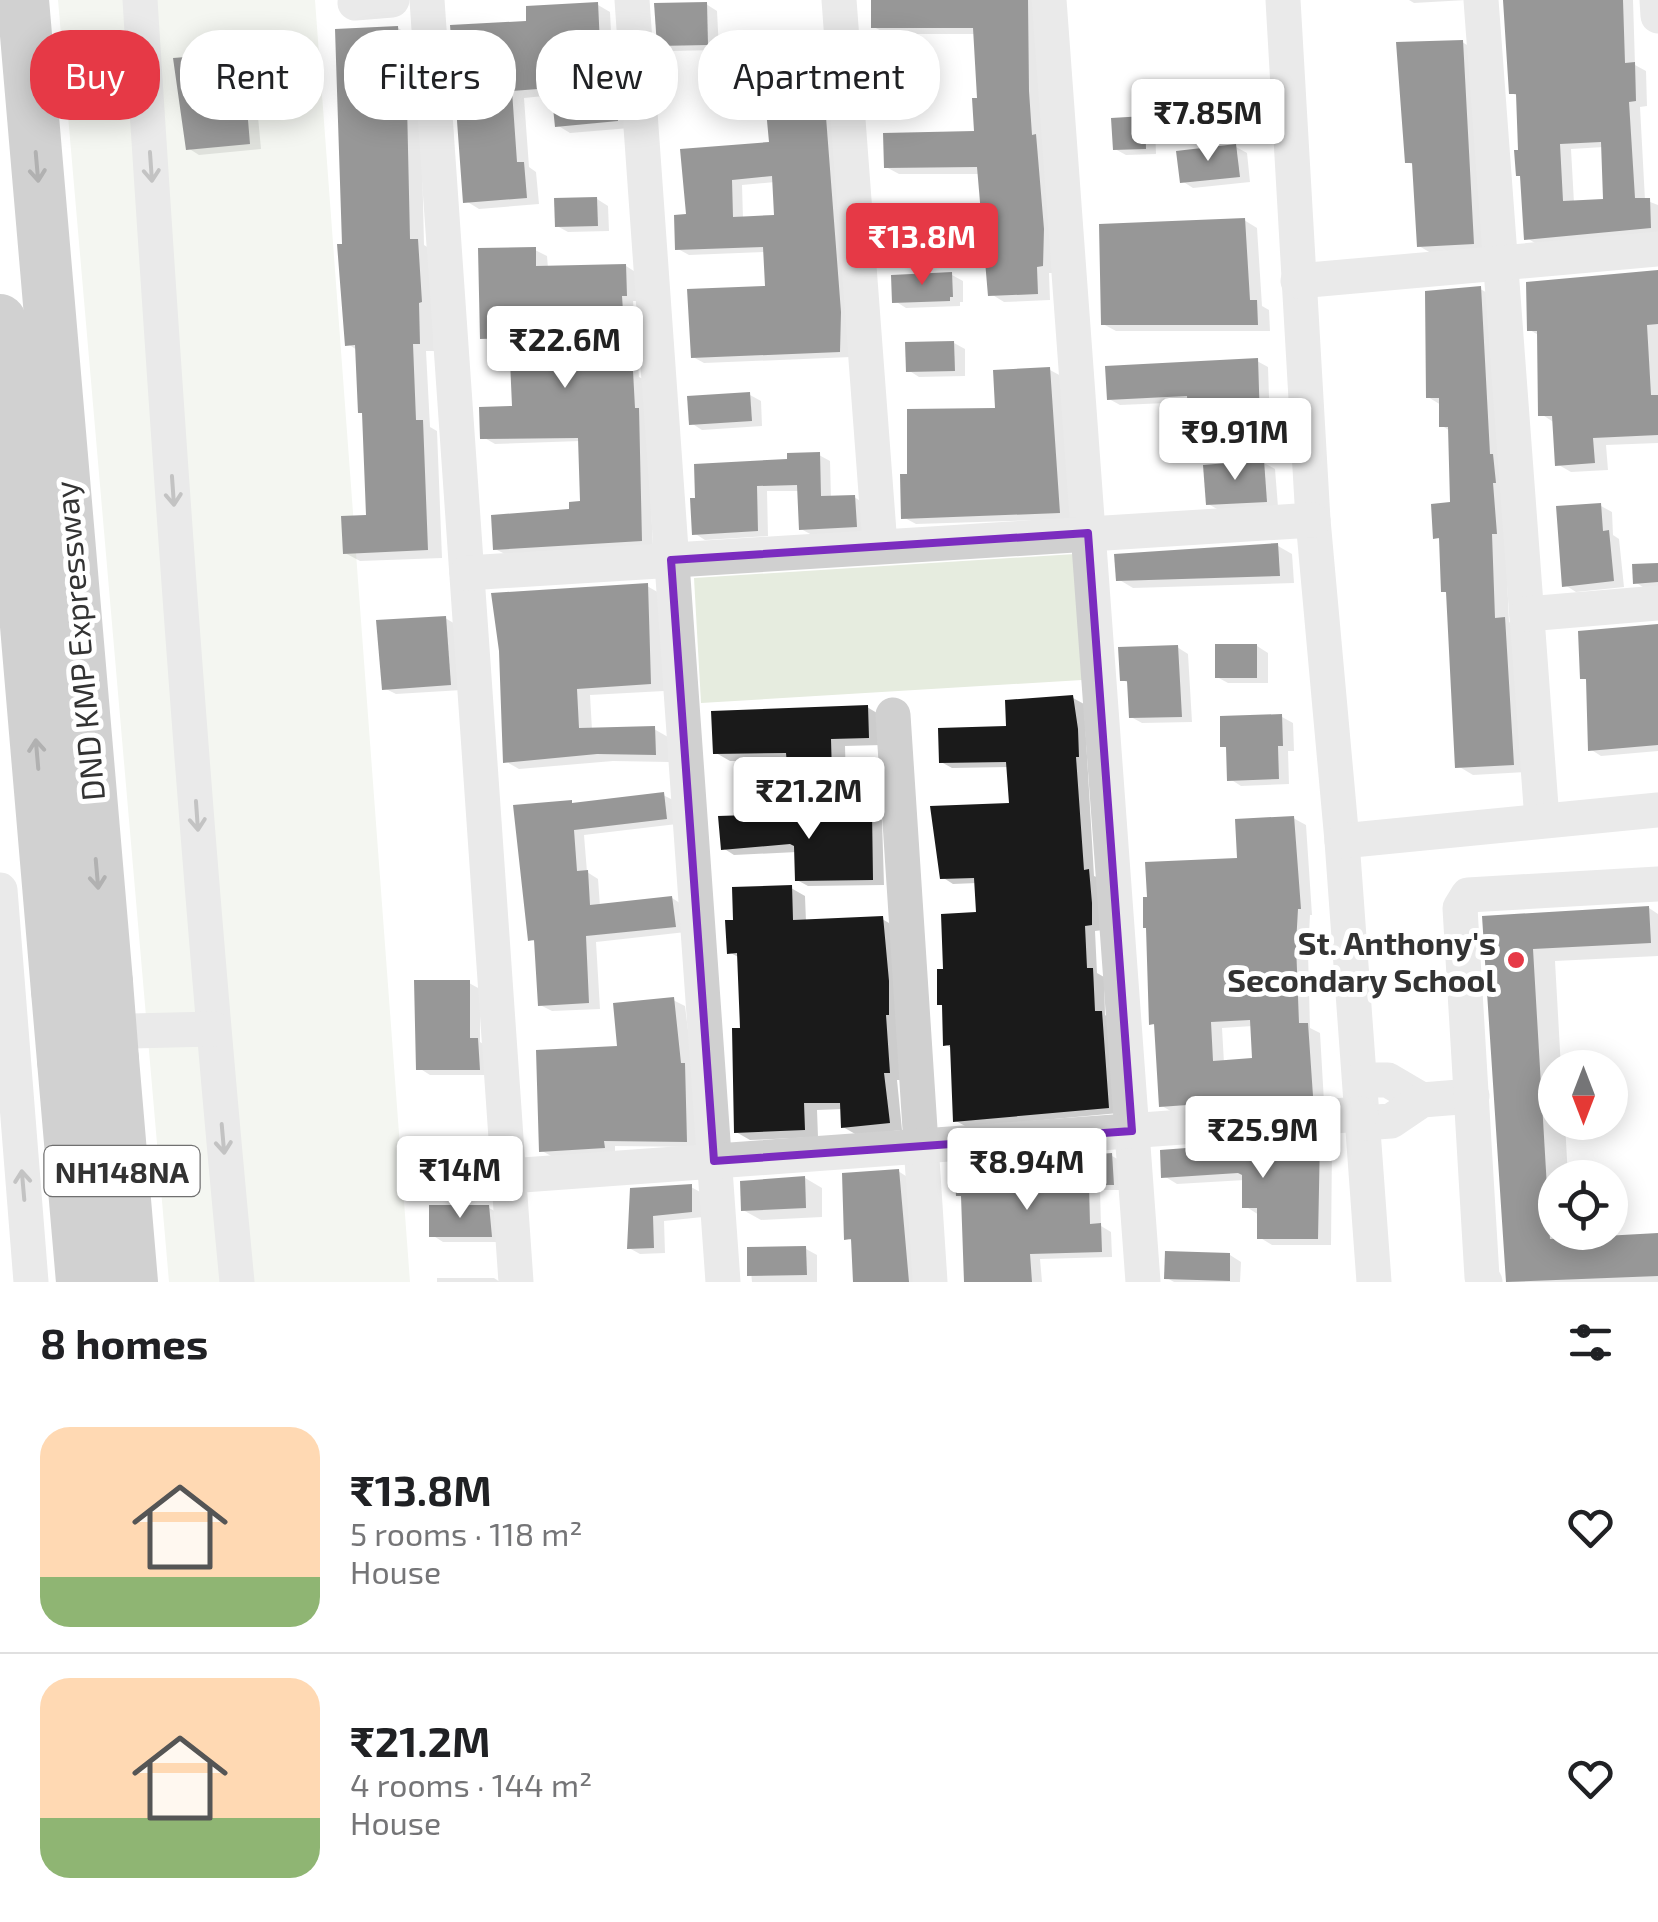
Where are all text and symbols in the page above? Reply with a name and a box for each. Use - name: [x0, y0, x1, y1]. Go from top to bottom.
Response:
- chip: Buy: [30, 30, 160, 120]
- chip: Rent: [180, 30, 324, 120]
- chip: Filters: [344, 30, 516, 120]
- chip: New: [536, 30, 678, 120]
- chip: Apartment: [698, 30, 940, 120]
- pin: ₹7.85M: [1127, 79, 1289, 164]
- text: ₹7.85M: [1153, 92, 1263, 130]
- one-way arrow: [28, 150, 47, 182]
- one-way arrow: [142, 151, 161, 183]
- pin: ₹13.8M: [841, 203, 1003, 288]
- text: ₹13.8M: [868, 216, 976, 254]
- pin: ₹22.6M: [484, 306, 646, 391]
- text: ₹22.6M: [509, 319, 621, 357]
- pin: ₹9.91M: [1154, 398, 1316, 483]
- text: ₹9.91M: [1181, 411, 1289, 449]
- one-way arrow: [163, 475, 182, 507]
- street label: DND KMP Expressway: [45, 479, 111, 802]
- one-way arrow: [27, 739, 46, 771]
- pin: ₹21.2M: [728, 757, 890, 842]
- text: ₹21.2M: [755, 770, 863, 808]
- one-way arrow: [188, 799, 207, 831]
- one-way arrow: [88, 858, 107, 890]
- place label: St. Anthony's Secondary School: [1227, 923, 1496, 999]
- marker: St. Anthony's Secondary School: [1505, 949, 1527, 971]
- north arrow: [1538, 1050, 1628, 1140]
- map controls: [1538, 1050, 1628, 1250]
- pin: ₹25.9M: [1182, 1096, 1344, 1181]
- text: ₹25.9M: [1207, 1109, 1319, 1147]
- one-way arrow: [214, 1123, 233, 1155]
- pin: ₹8.94M: [946, 1128, 1108, 1213]
- pin: ₹14M: [401, 1136, 519, 1221]
- text: ₹8.94M: [969, 1141, 1085, 1179]
- road number: NH148NA: [44, 1146, 200, 1196]
- text: ₹14M: [419, 1149, 501, 1187]
- button: locate: [1538, 1160, 1628, 1250]
- one-way arrow: [14, 1169, 33, 1201]
- icon: filters: [1563, 1315, 1618, 1370]
- text: 8 homes: [40, 1317, 208, 1367]
- text: ₹13.8M: [350, 1464, 492, 1514]
- icon: home: [120, 1467, 240, 1587]
- icon: heart: [1563, 1500, 1618, 1555]
- text: 5 rooms · 118 m²: [350, 1514, 582, 1552]
- text: House: [350, 1552, 441, 1590]
- text: ₹21.2M: [350, 1715, 490, 1765]
- icon: home: [120, 1718, 240, 1838]
- icon: heart: [1563, 1751, 1618, 1806]
- text: 4 rooms · 144 m²: [350, 1765, 592, 1803]
- text: House: [350, 1803, 441, 1841]

